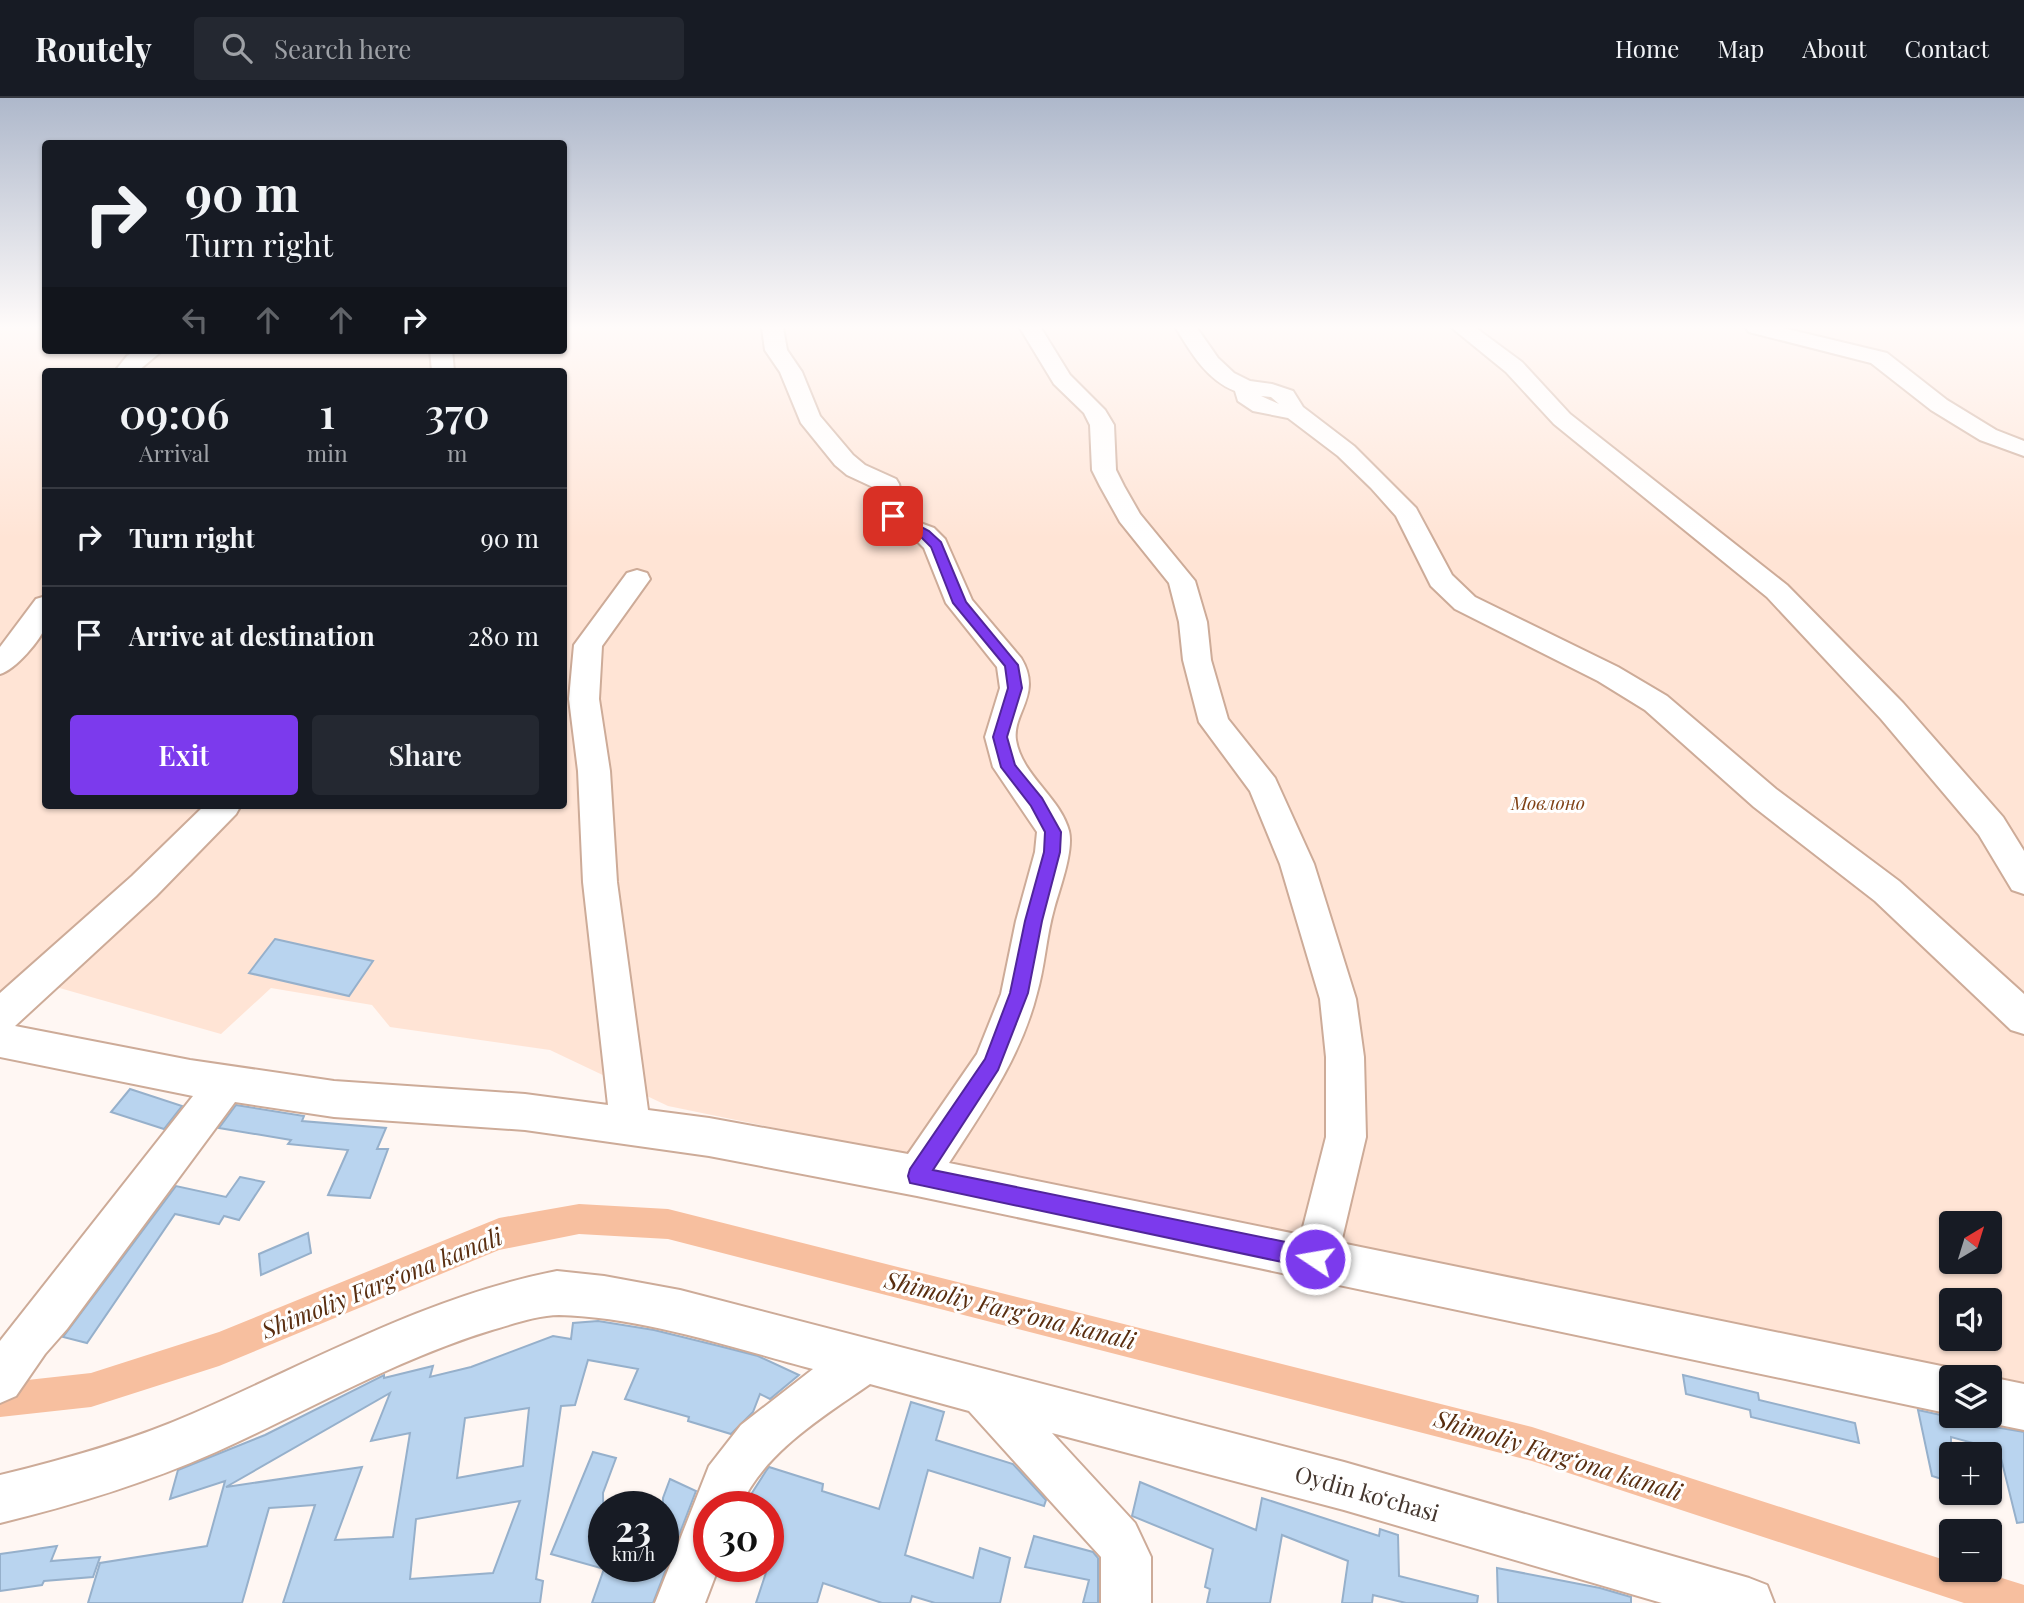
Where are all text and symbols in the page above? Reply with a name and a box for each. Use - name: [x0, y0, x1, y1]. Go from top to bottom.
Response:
- search box: [194, 17, 684, 80]
- text: Routely: [35, 26, 152, 70]
- icon: search: [218, 29, 256, 67]
- text: Search here: [274, 31, 411, 66]
- text: Home: [1615, 32, 1679, 64]
- text: Map: [1717, 32, 1764, 64]
- text: About: [1802, 32, 1866, 64]
- text: Contact: [1904, 32, 1989, 64]
- text: 90 m: [185, 159, 299, 224]
- icon: right: [70, 168, 161, 259]
- text: Turn right: [185, 222, 333, 265]
- icon: left: [176, 301, 214, 339]
- icon: ahead: [249, 301, 287, 339]
- icon: ahead: [322, 301, 360, 339]
- icon: right: [395, 301, 433, 339]
- text: 09:06: [119, 384, 230, 440]
- text: 1: [319, 384, 335, 440]
- text: 370: [425, 384, 490, 440]
- text: Arrival: [139, 437, 210, 468]
- text: min: [307, 437, 348, 468]
- text: m: [447, 437, 468, 468]
- pin: [863, 486, 923, 546]
- icon: arrive: [874, 497, 912, 535]
- icon: right: [70, 518, 108, 556]
- text: Turn right: [129, 520, 255, 555]
- text: 90 m: [481, 520, 539, 555]
- icon: arrive: [70, 616, 108, 654]
- text: Arrive at destination: [129, 618, 375, 653]
- text: 280 m: [468, 618, 539, 653]
- button: Exit: [70, 715, 298, 795]
- button: Share: [312, 715, 539, 795]
- park label: Мовлоно: [1510, 789, 1585, 815]
- north arrow: [1939, 1211, 2002, 1274]
- map controls: [1939, 1211, 2002, 1582]
- water label: Shimoliy Fargʻona kanali: [255, 1219, 507, 1346]
- position arrow: [1278, 1222, 1352, 1296]
- water label: Shimoliy Fargʻona kanali: [881, 1262, 1140, 1356]
- button: sound: [1939, 1288, 2002, 1351]
- button: layers: [1939, 1365, 2002, 1428]
- water label: Shimoliy Fargʻona kanali: [1430, 1401, 1687, 1507]
- button: +: [1939, 1442, 2002, 1505]
- street label: Oydin koʻchasi: [1292, 1457, 1443, 1528]
- speed limit sign: 30: [693, 1491, 784, 1582]
- text: 23: [616, 1504, 651, 1551]
- button: −: [1939, 1519, 2002, 1582]
- text: km/h: [612, 1542, 655, 1566]

